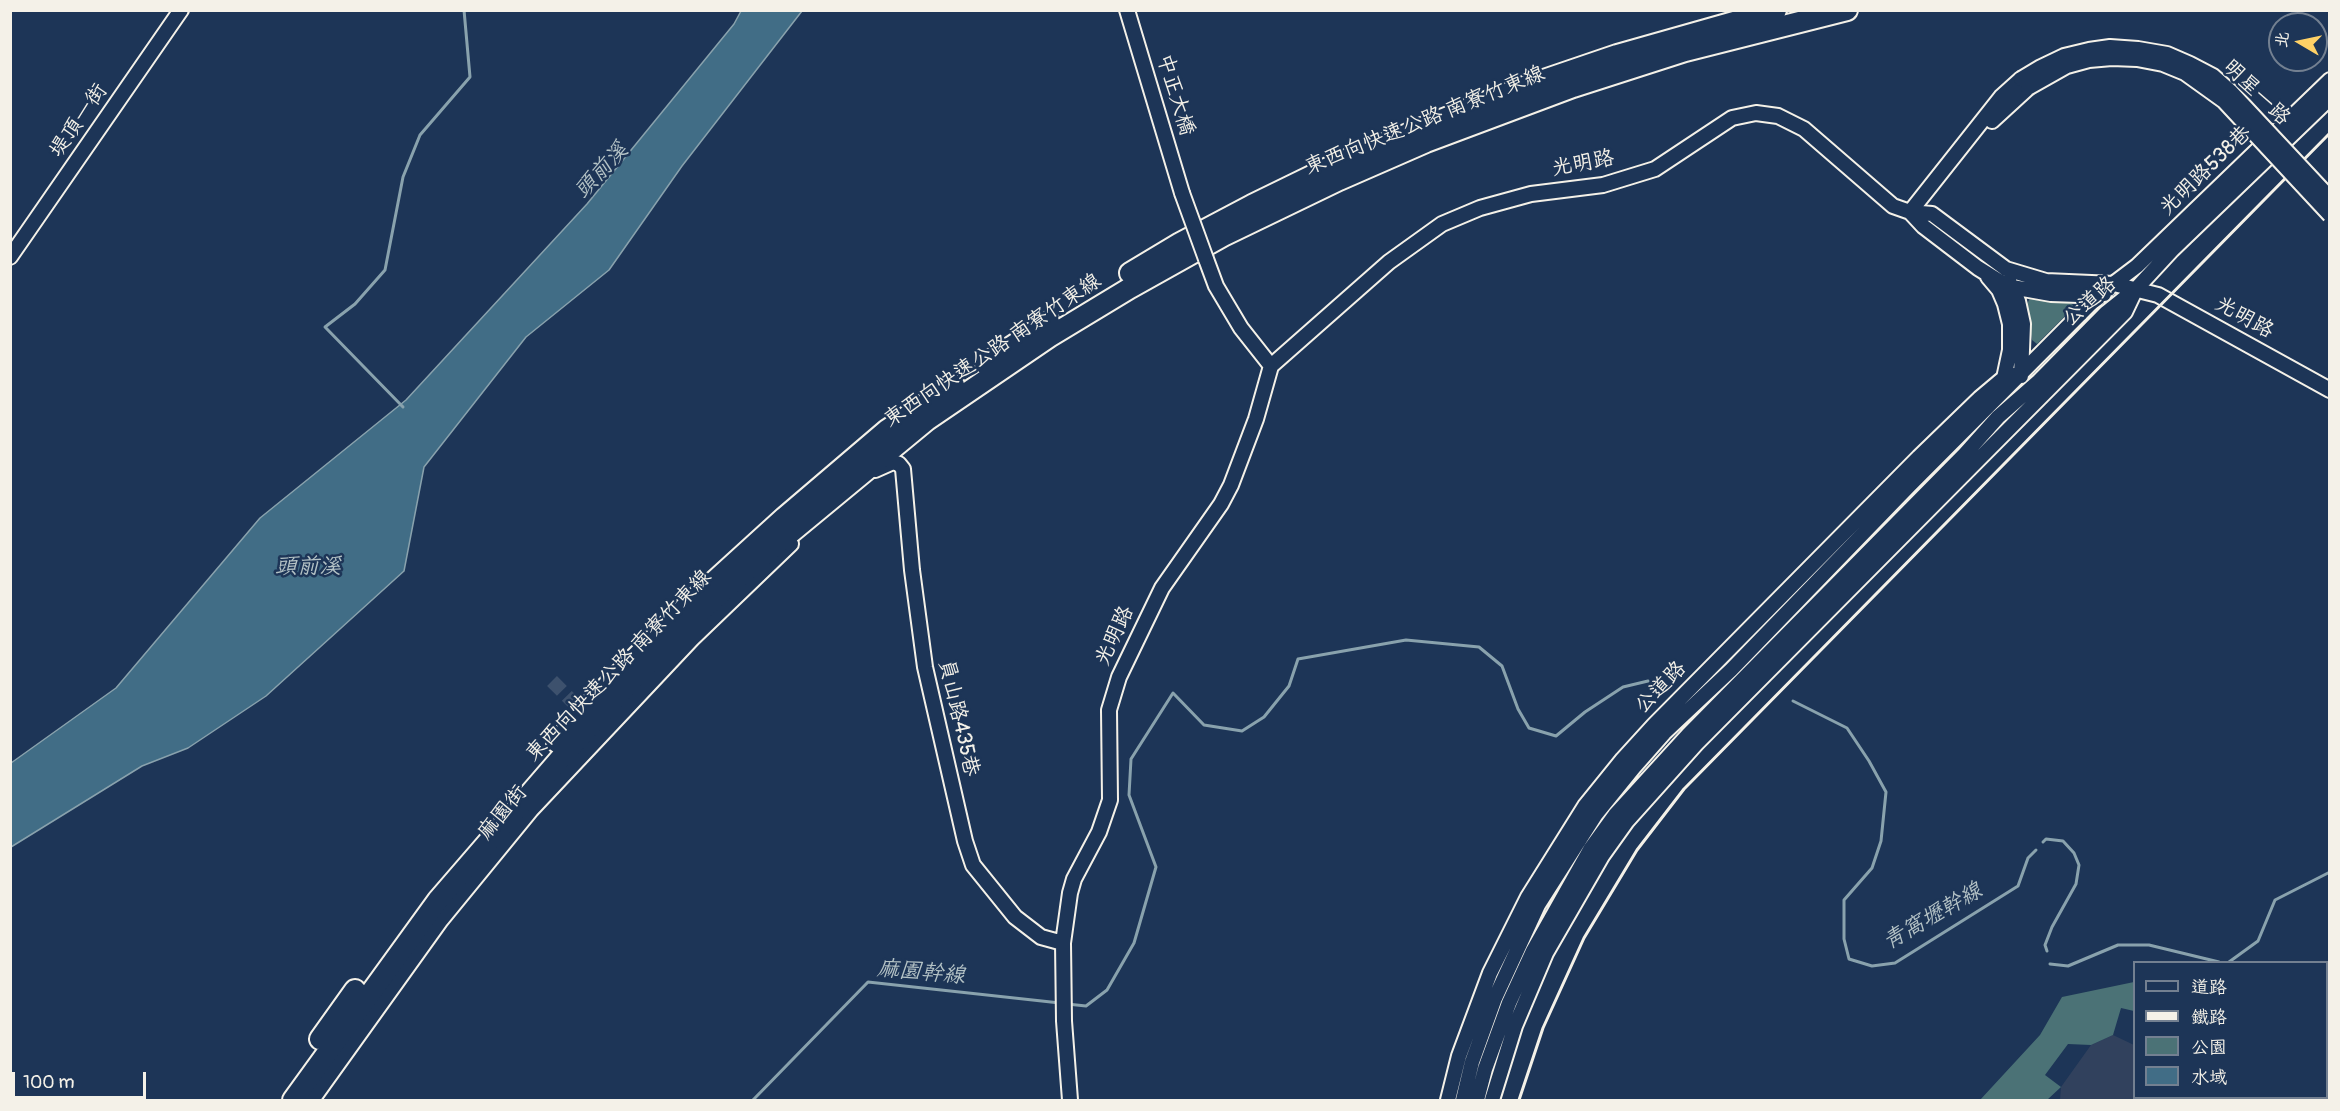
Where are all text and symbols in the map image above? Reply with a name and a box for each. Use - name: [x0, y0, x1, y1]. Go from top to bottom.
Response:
- north arrow: [2268, 12, 2328, 72]
- text: 北: [2271, 30, 2293, 49]
- street label: 中正大橋: [1151, 51, 1199, 139]
- street label: 明星一路: [2217, 55, 2295, 131]
- street label: 東西向快速公路 南寮竹東線: [1301, 61, 1549, 181]
- street label: 堤頂一街: [45, 79, 113, 163]
- street label: 光明路538巷: [2155, 121, 2257, 221]
- water label: 頭前溪: [570, 138, 634, 204]
- street label: 光明路: [1550, 146, 1616, 182]
- street label: 東西向快速公路 南寮竹東線: [880, 269, 1106, 433]
- street label: 公道路: [2058, 272, 2122, 332]
- street label: 光明路: [2210, 292, 2278, 344]
- water label: 頭前溪: [275, 554, 341, 580]
- street label: 東西向快速公路 南寮竹東線: [521, 565, 717, 767]
- street label: 光明路: [1090, 602, 1140, 670]
- street label: 員山路435巷: [932, 657, 984, 779]
- street label: 公道路: [1630, 657, 1692, 719]
- street label: 麻園街: [473, 781, 533, 845]
- water label: 青窩壢幹線: [1879, 878, 1987, 956]
- water label: 麻園幹線: [876, 956, 966, 990]
- legend: [2133, 961, 2328, 1099]
- text: 道路: [2191, 976, 2227, 999]
- text: 鐵路: [2191, 1006, 2227, 1029]
- text: 公園: [2191, 1036, 2227, 1059]
- scale bar: [15, 1060, 148, 1098]
- text: 水域: [2191, 1066, 2227, 1089]
- text: 100 m: [23, 1071, 75, 1094]

